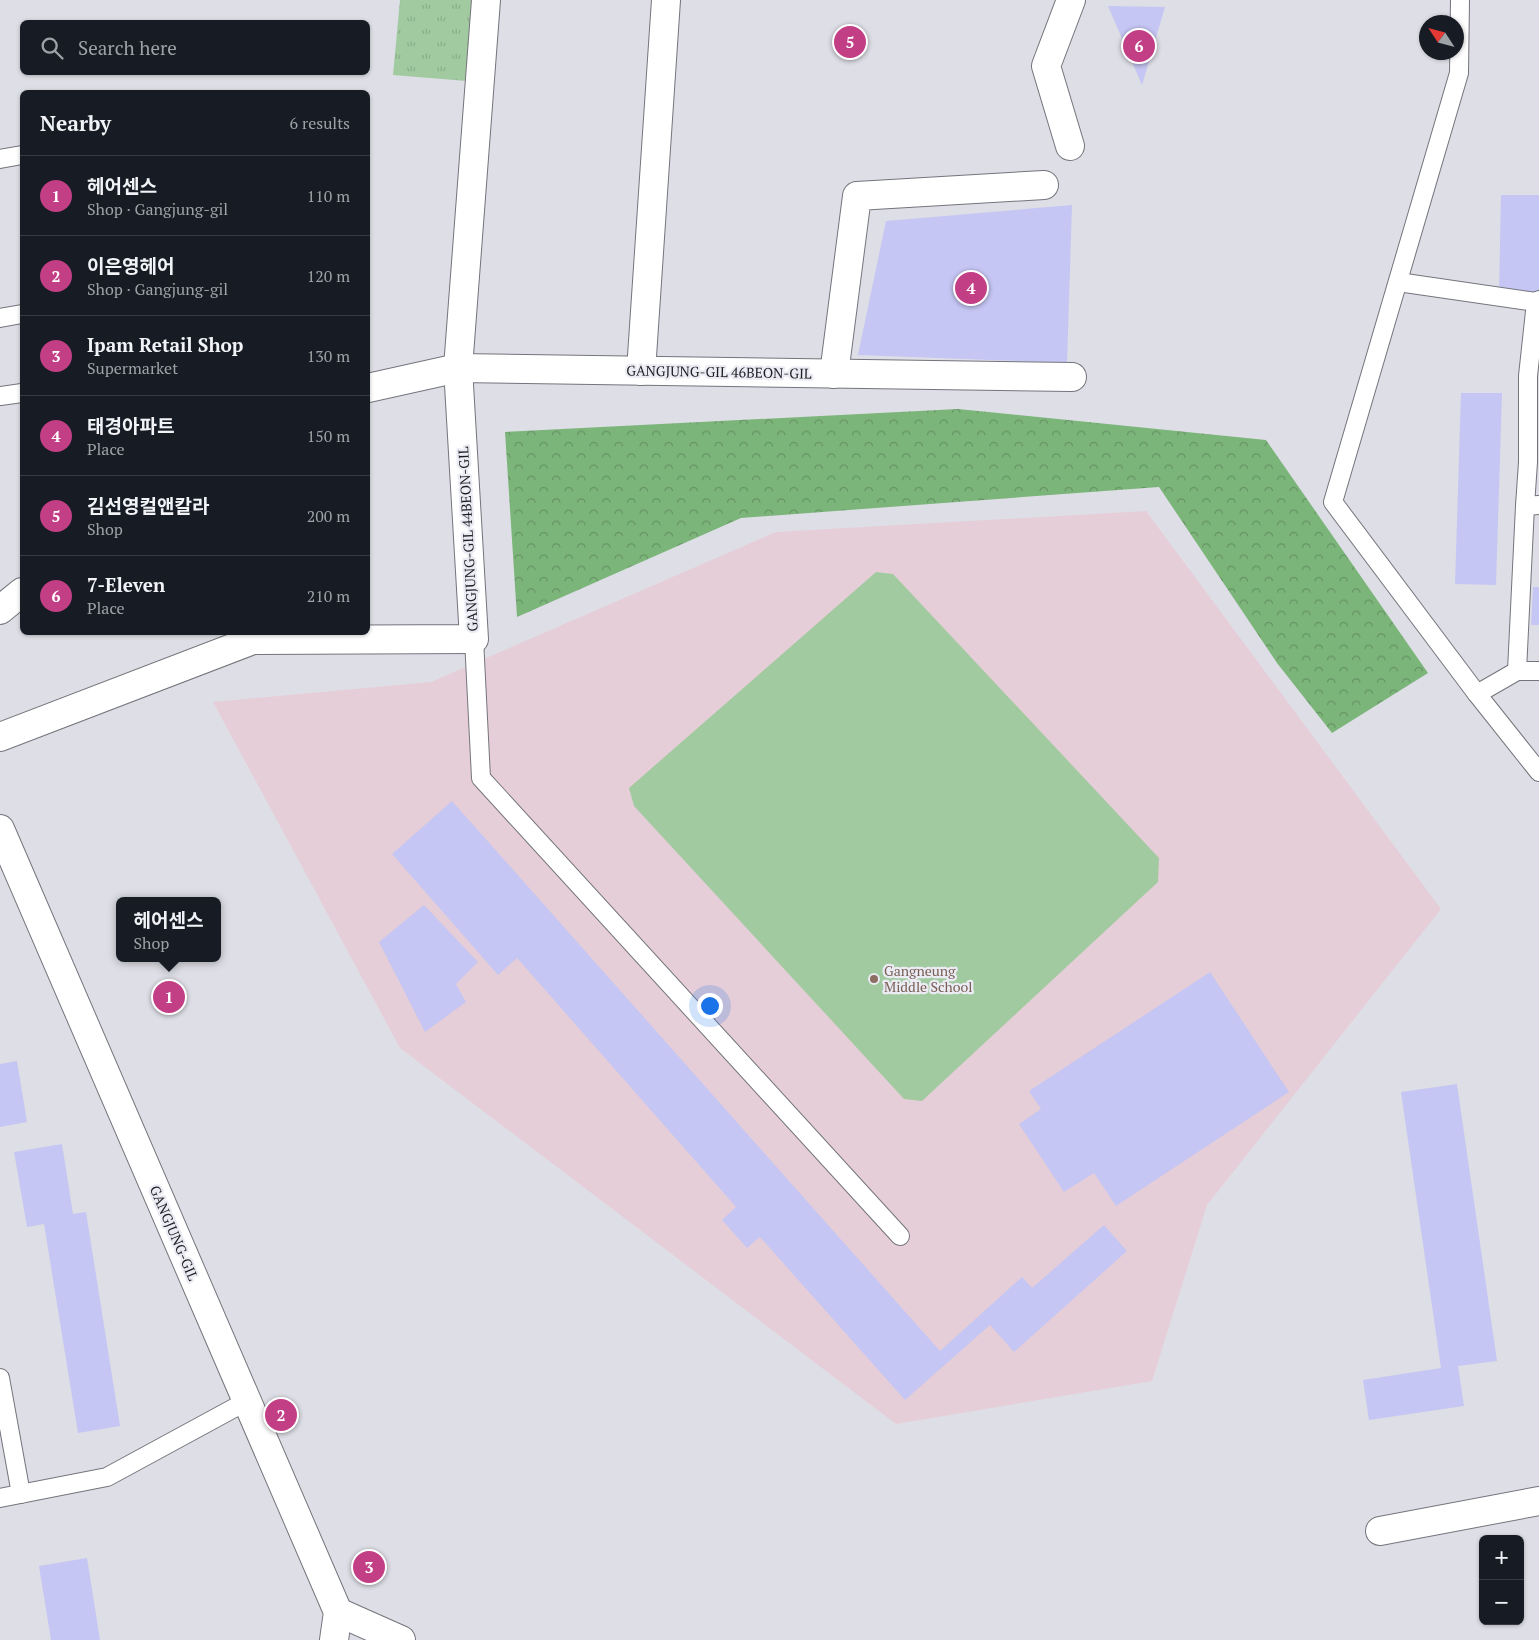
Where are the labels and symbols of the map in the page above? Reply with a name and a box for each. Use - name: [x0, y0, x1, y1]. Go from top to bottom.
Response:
- north arrow: [1419, 15, 1464, 60]
- pin: 5: [834, 23, 866, 61]
- pin: 6: [1123, 27, 1155, 65]
- pin: 4: [955, 269, 987, 307]
- street label: GANGJUNG-GIL 46BEON-GIL: [626, 360, 812, 383]
- street label: GANGJUNG-GIL 44BEON-GIL: [453, 446, 482, 632]
- place label: Gangneung Middle School: [884, 961, 973, 996]
- marker: Gangneung Middle School: [868, 973, 880, 985]
- pin: 1: [153, 978, 185, 1016]
- your location: [697, 993, 723, 1019]
- street label: GANGJUNG-GIL: [146, 1182, 203, 1283]
- pin: 2: [265, 1396, 297, 1434]
- pin: 3: [353, 1548, 385, 1586]

